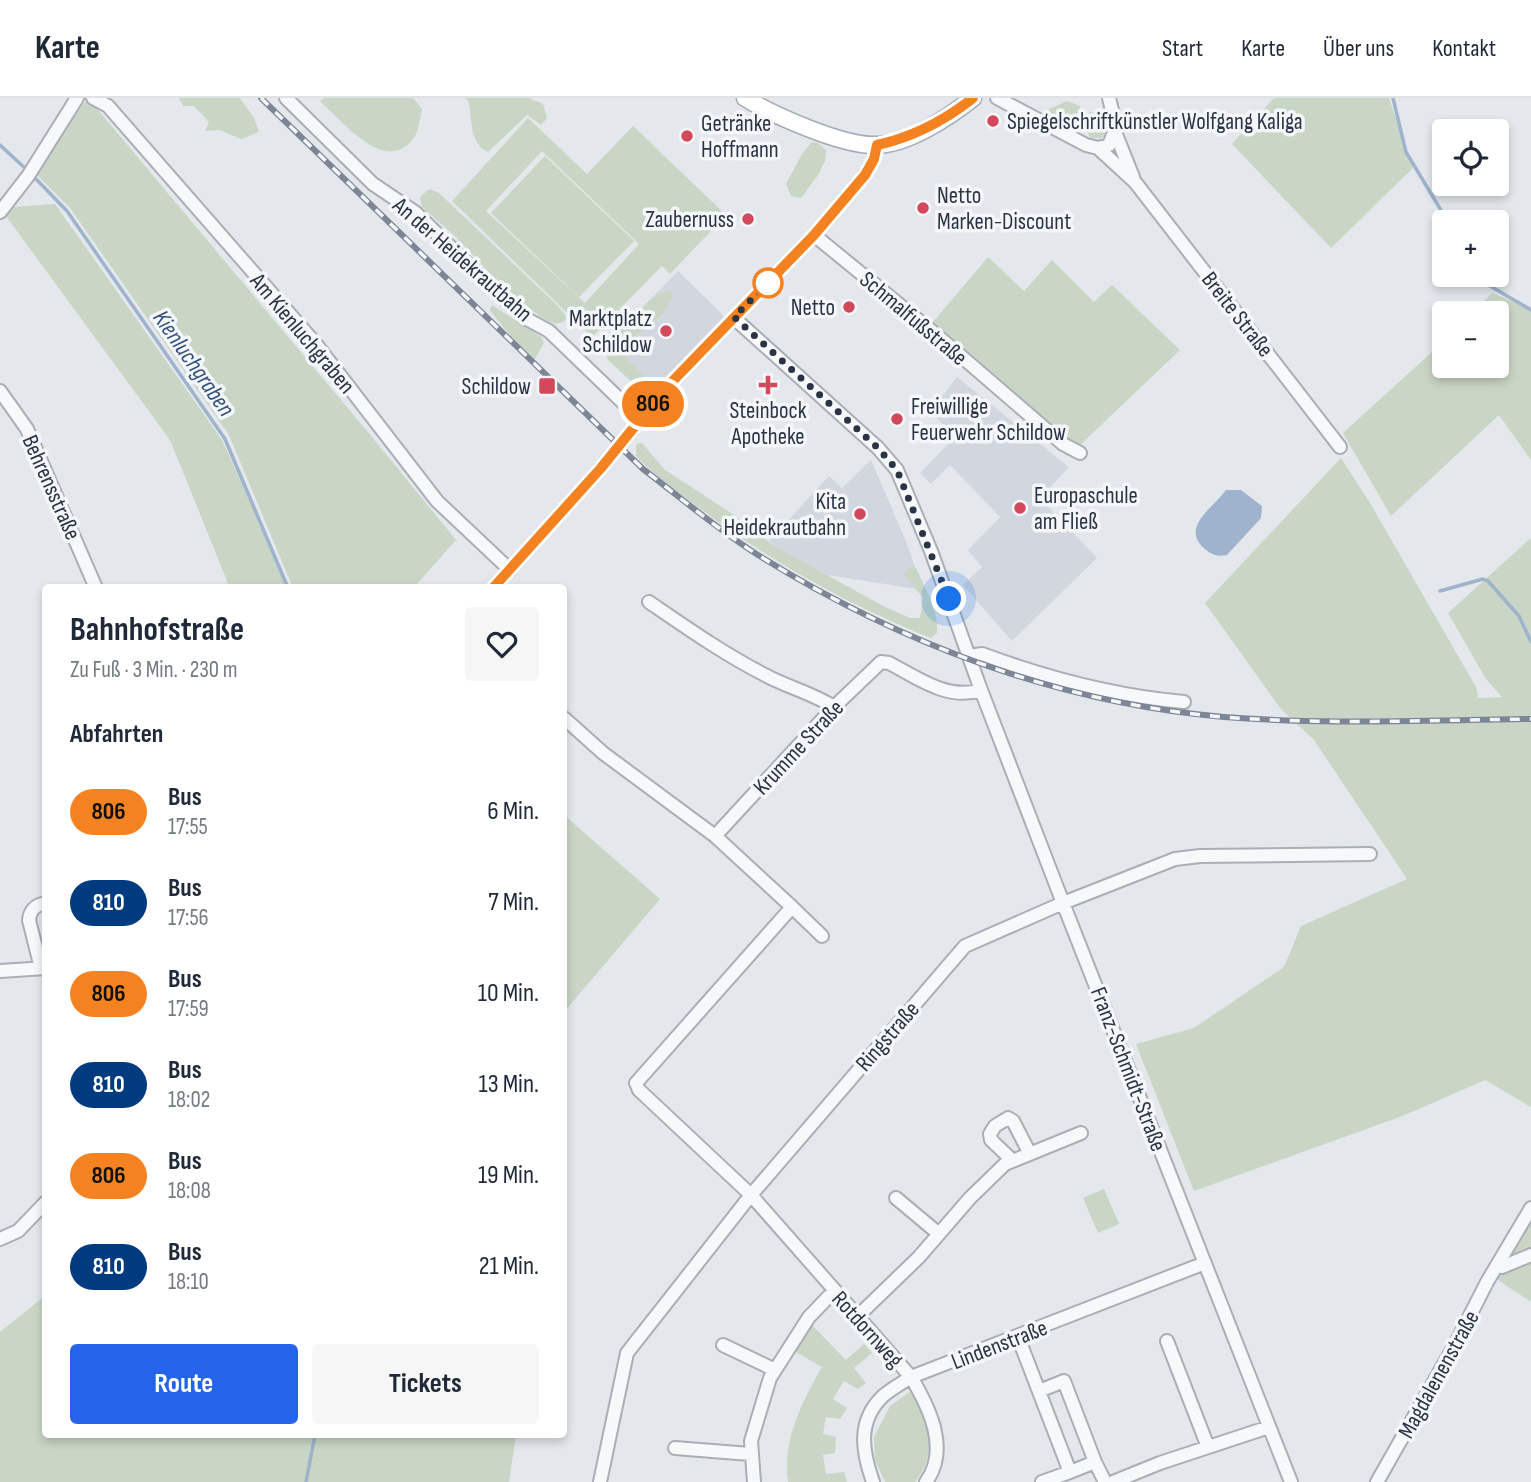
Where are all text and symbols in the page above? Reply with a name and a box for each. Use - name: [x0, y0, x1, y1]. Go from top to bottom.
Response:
- text: Karte: [35, 28, 100, 68]
- text: Start: [1162, 34, 1203, 63]
- text: Karte: [1241, 34, 1285, 63]
- text: Über uns: [1323, 34, 1394, 63]
- text: Kontakt: [1432, 34, 1496, 63]
- place label: Spiegelschriftkünstler Wolfgang Kaliga: [1007, 108, 1303, 136]
- place label: Getränke Hoffmann: [701, 110, 779, 164]
- marker: Spiegelschriftkünstler Wolfgang Kaliga: [985, 113, 1001, 129]
- map controls: [1432, 119, 1509, 378]
- button: locate: [1432, 119, 1509, 196]
- marker: Getränke Hoffmann: [679, 128, 695, 144]
- place label: Netto Marken-Discount: [937, 182, 1071, 236]
- street label: An der Heidekrautbahn: [386, 191, 538, 328]
- marker: Netto Marken-Discount: [915, 200, 931, 216]
- place label: Zaubernuss: [645, 206, 734, 234]
- button: +: [1432, 210, 1509, 287]
- marker: Zaubernuss: [740, 211, 756, 227]
- street label: Schmalfußstraße: [854, 266, 973, 372]
- street label: Breite Straße: [1195, 266, 1279, 363]
- street label: Am Kienluchgraben: [243, 267, 361, 399]
- unlabelled marker: [753, 268, 783, 298]
- place label: Netto: [791, 294, 835, 322]
- marker: Netto: [841, 299, 857, 315]
- button: −: [1432, 301, 1509, 378]
- water label: Kienluchgraben: [146, 305, 241, 422]
- place label: Marktplatz Schildow: [569, 305, 652, 359]
- marker: Marktplatz Schildow: [658, 323, 674, 339]
- place label: Schildow: [462, 373, 531, 401]
- marker: Schildow: [537, 376, 557, 396]
- marker: Steinbock Apotheke: [760, 377, 776, 393]
- line badge: 806: [613, 381, 693, 427]
- text: 806: [636, 389, 670, 418]
- place label: Freiwillige Feuerwehr Schildow: [911, 393, 1066, 447]
- place label: Steinbock Apotheke: [729, 397, 807, 451]
- marker: Freiwillige Feuerwehr Schildow: [889, 411, 905, 427]
- street label: Behrensstraße: [16, 431, 87, 544]
- place label: Europaschule am Fließ: [1034, 482, 1138, 536]
- place label: Kita Heidekrautbahn: [723, 488, 846, 542]
- marker: Europaschule am Fließ: [1012, 500, 1028, 516]
- marker: Kita Heidekrautbahn: [852, 506, 868, 522]
- your location: [931, 581, 966, 616]
- button: heart: [465, 607, 539, 681]
- text: Bahnhofstraße: [70, 610, 244, 650]
- text: Zu Fuß · 3 Min. · 230 m: [70, 656, 238, 684]
- street label: Krumme Straße: [748, 694, 850, 801]
- text: Abfahrten: [70, 719, 163, 750]
- text: Bus: [168, 782, 202, 813]
- text: 6 Min.: [487, 796, 539, 827]
- text: 806: [91, 797, 126, 826]
- text: 17:55: [168, 813, 208, 841]
- text: Bus: [168, 873, 202, 904]
- text: 7 Min.: [488, 887, 539, 918]
- text: 810: [92, 888, 125, 917]
- text: 17:56: [168, 904, 209, 932]
- text: Bus: [168, 964, 202, 995]
- text: 10 Min.: [478, 978, 539, 1009]
- text: 806: [91, 979, 126, 1008]
- street label: Franz-Schmidt-Straße: [1084, 983, 1172, 1155]
- text: 17:59: [168, 995, 209, 1023]
- street label: Ringstraße: [850, 996, 926, 1077]
- text: Bus: [168, 1055, 202, 1086]
- text: 13 Min.: [479, 1069, 539, 1100]
- text: 810: [92, 1070, 125, 1099]
- text: 18:02: [168, 1086, 210, 1114]
- text: Bus: [168, 1146, 202, 1177]
- text: 19 Min.: [478, 1160, 539, 1191]
- text: 806: [91, 1161, 126, 1190]
- text: 18:08: [168, 1177, 211, 1205]
- text: Bus: [168, 1237, 202, 1268]
- text: 21 Min.: [479, 1251, 539, 1282]
- text: 810: [92, 1252, 125, 1281]
- text: 18:10: [168, 1268, 209, 1296]
- street label: Rotdornweg: [826, 1286, 909, 1374]
- street label: Magdalenenstraße: [1392, 1306, 1485, 1443]
- street label: Lindenstraße: [947, 1314, 1051, 1376]
- button: Route: [70, 1344, 298, 1424]
- button: Tickets: [312, 1344, 539, 1424]

